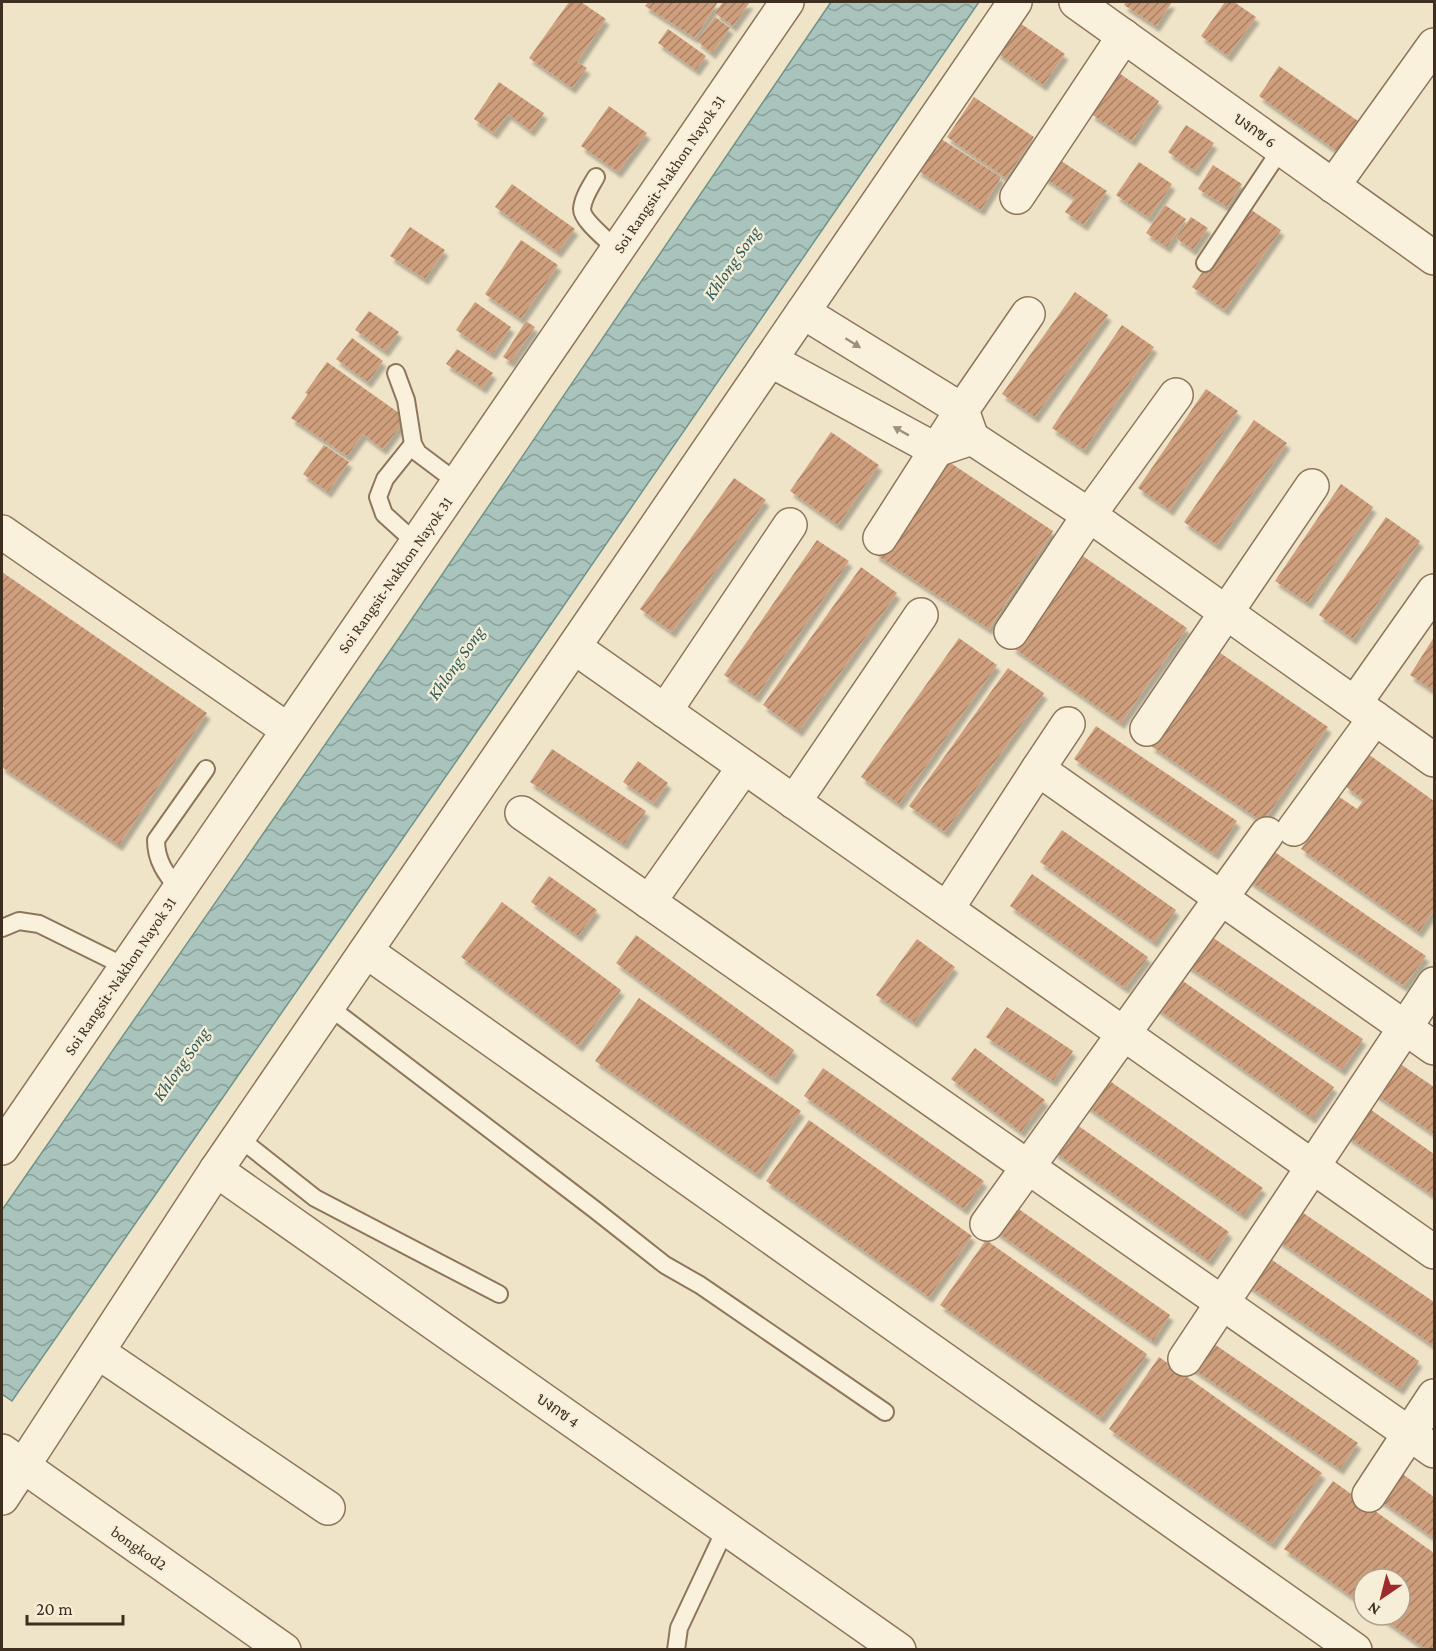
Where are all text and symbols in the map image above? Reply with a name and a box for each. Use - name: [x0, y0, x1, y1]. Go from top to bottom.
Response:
- street label: Soi Rangsit-Nakhon Nayok 31: [610, 92, 729, 257]
- street label: บงกช 6: [1231, 109, 1279, 151]
- water label: Khlong Song: [699, 222, 765, 303]
- one-way arrow: [845, 337, 861, 348]
- one-way arrow: [892, 426, 909, 436]
- street label: Soi Rangsit-Nakhon Nayok 31: [335, 494, 456, 657]
- water label: Khlong Song: [423, 622, 489, 703]
- street label: Soi Rangsit-Nakhon Nayok 31: [61, 894, 180, 1059]
- water label: Khlong Song: [148, 1023, 214, 1104]
- street label: บงกช 4: [534, 1389, 582, 1431]
- street label: bongkod2: [107, 1523, 170, 1574]
- north arrow: [1352, 1567, 1412, 1627]
- scale bar: [27, 1588, 123, 1626]
- text: 20 m: [36, 1599, 73, 1619]
- text: N: [1364, 1599, 1383, 1619]

